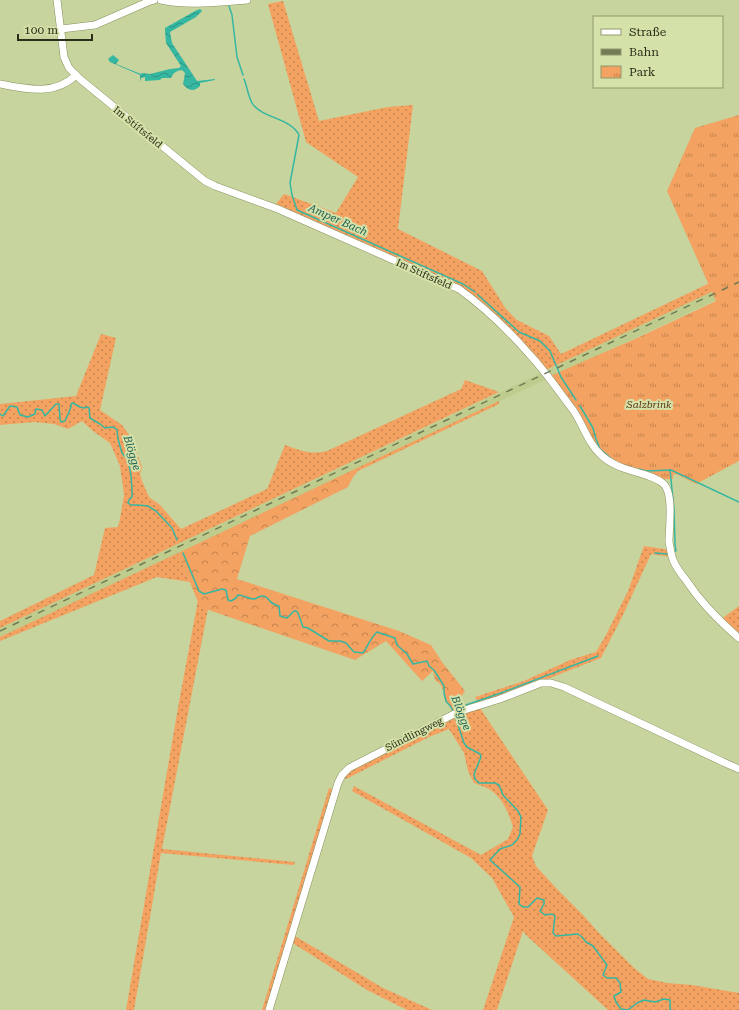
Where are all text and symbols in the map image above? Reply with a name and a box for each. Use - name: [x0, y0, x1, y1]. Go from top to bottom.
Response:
- scale bar: [18, 16, 92, 42]
- legend: [593, 16, 723, 88]
- text: 100 m: [24, 23, 58, 37]
- text: Straße: [629, 25, 667, 39]
- text: Bahn: [629, 45, 659, 59]
- text: Park: [629, 65, 656, 79]
- street label: Im Stiftsfeld: [111, 104, 165, 150]
- water label: Amper Bach: [306, 201, 370, 239]
- street label: Im Stiftsfeld: [394, 257, 454, 291]
- park label: Salzbrink: [625, 399, 672, 410]
- water label: Blögge: [120, 433, 144, 472]
- water label: Blögge: [448, 693, 474, 732]
- street label: Sündlingweg: [383, 715, 445, 753]

